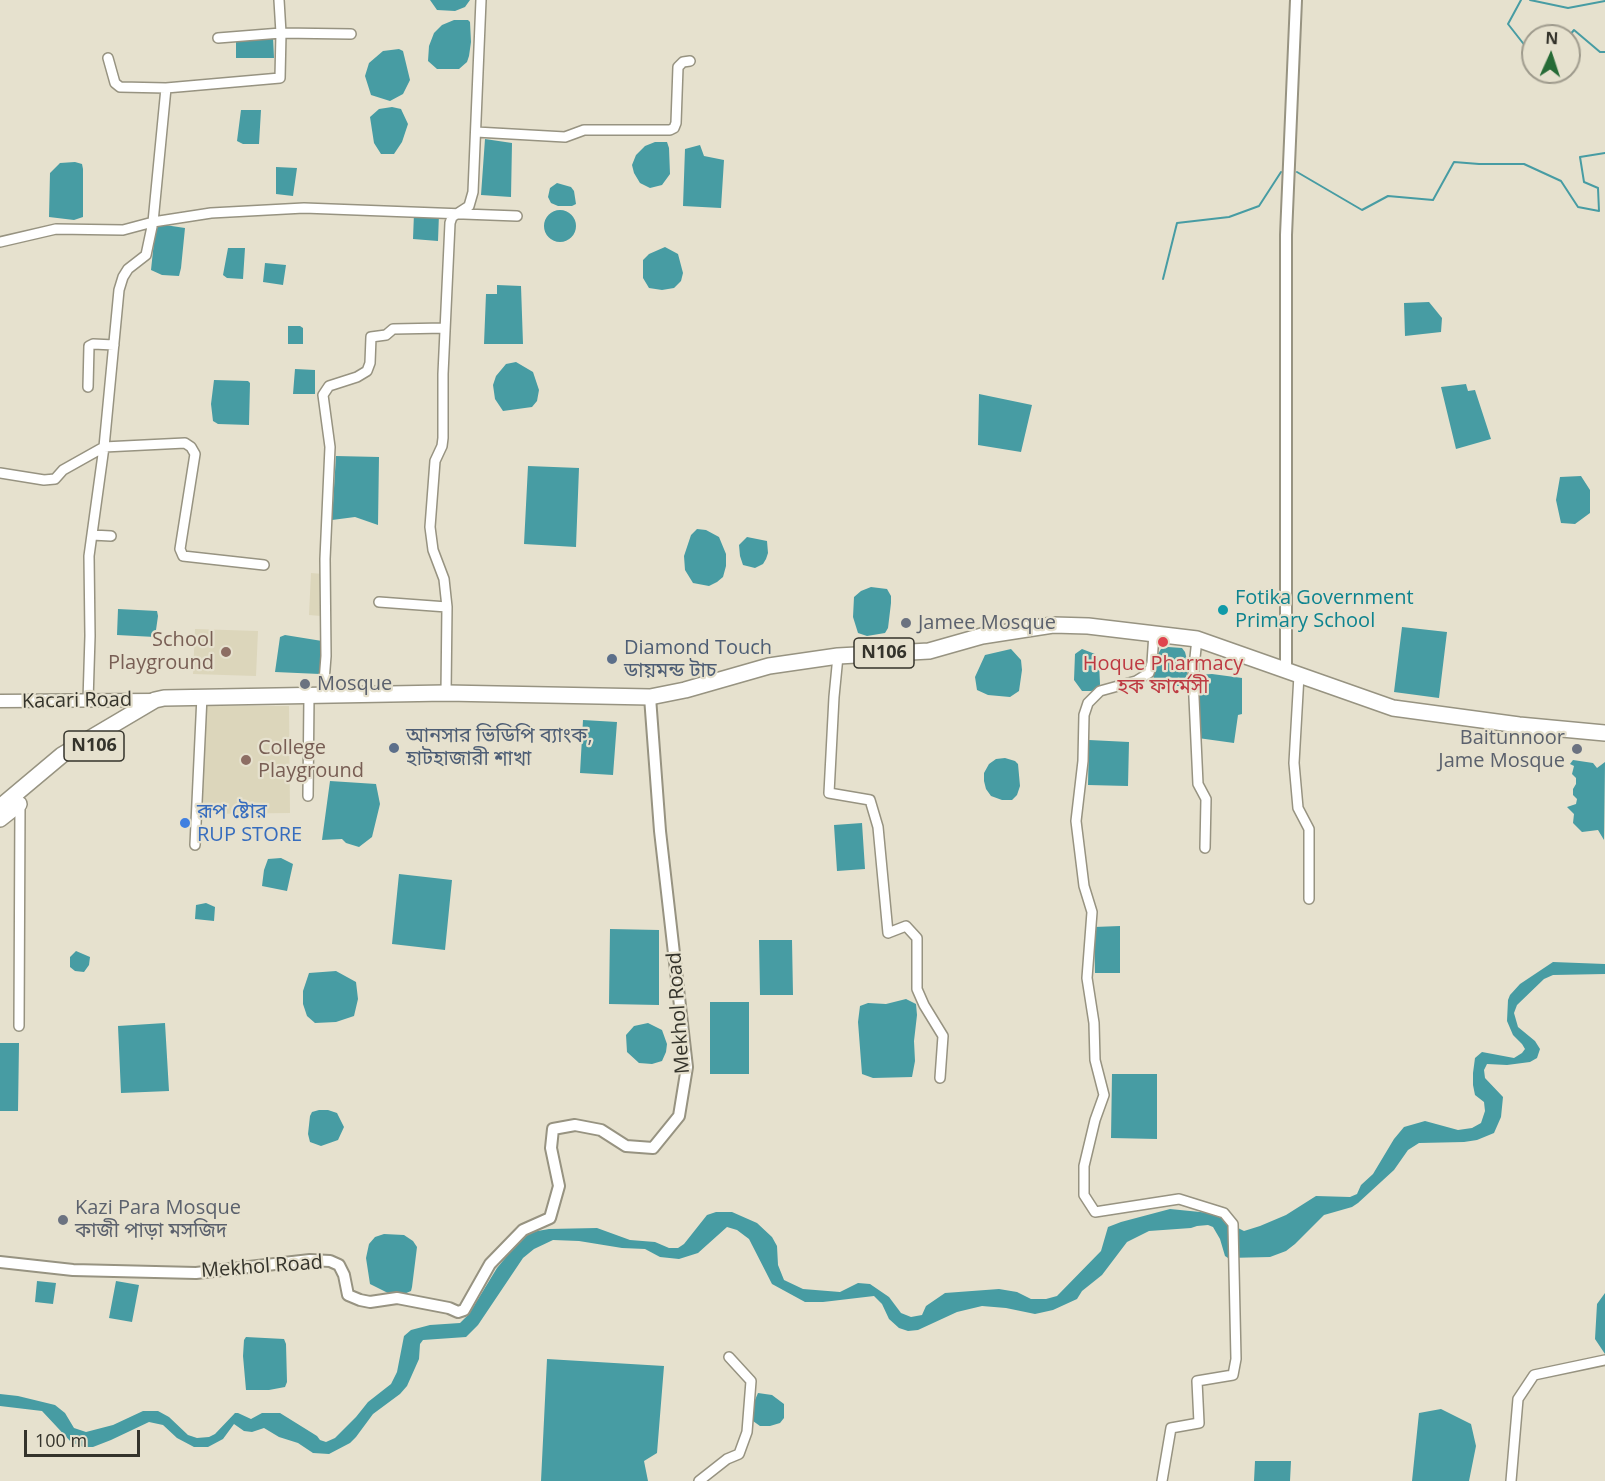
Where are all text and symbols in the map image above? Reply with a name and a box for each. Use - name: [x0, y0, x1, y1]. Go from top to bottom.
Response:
- north arrow: [1521, 24, 1581, 84]
- text: N: [1545, 27, 1559, 49]
- place label: Fotika Government Primary School: [1235, 586, 1414, 633]
- marker: Fotika Government Primary School: [1216, 603, 1230, 617]
- place label: Jamee Mosque: [918, 611, 1056, 635]
- marker: Jamee Mosque: [899, 616, 913, 630]
- place label: School Playground: [108, 628, 214, 675]
- marker: Hoque Pharmacy হক ফার্মেসী: [1156, 635, 1170, 649]
- place label: Diamond Touch ডায়মন্ড টাচ: [624, 636, 772, 683]
- road number: N106: [854, 638, 914, 668]
- marker: School Playground: [219, 645, 233, 659]
- marker: Diamond Touch ডায়মন্ড টাচ: [605, 652, 619, 666]
- place label: Hoque Pharmacy হক ফার্মেসী: [1083, 652, 1243, 699]
- place label: Mosque: [317, 672, 392, 696]
- marker: Mosque: [298, 677, 312, 691]
- street label: Kacari Road: [22, 688, 132, 714]
- place label: আনসার ভিডিপি ব্যাংক, হাটহাজারী শাখা: [406, 724, 593, 771]
- place label: Baitunnoor Jame Mosque: [1438, 726, 1565, 773]
- road number: N106: [64, 731, 124, 761]
- place label: College Playground: [258, 736, 364, 783]
- marker: আনসার ভিডিপি ব্যাংক, হাটহাজারী শাখা: [387, 741, 401, 755]
- marker: Baitunnoor Jame Mosque: [1570, 742, 1584, 756]
- marker: College Playground: [239, 753, 253, 767]
- place label: রূপ ষ্টোর RUP STORE: [197, 800, 302, 847]
- marker: রূপ ষ্টোর RUP STORE: [178, 816, 192, 830]
- street label: Mekhol Road: [663, 951, 695, 1075]
- place label: Kazi Para Mosque কাজী পাড়া মসজিদ: [75, 1196, 241, 1243]
- marker: Kazi Para Mosque কাজী পাড়া মসজিদ: [56, 1213, 70, 1227]
- street label: Mekhol Road: [200, 1251, 324, 1283]
- scale bar: [27, 1418, 142, 1456]
- text: 100 m: [35, 1428, 87, 1452]

